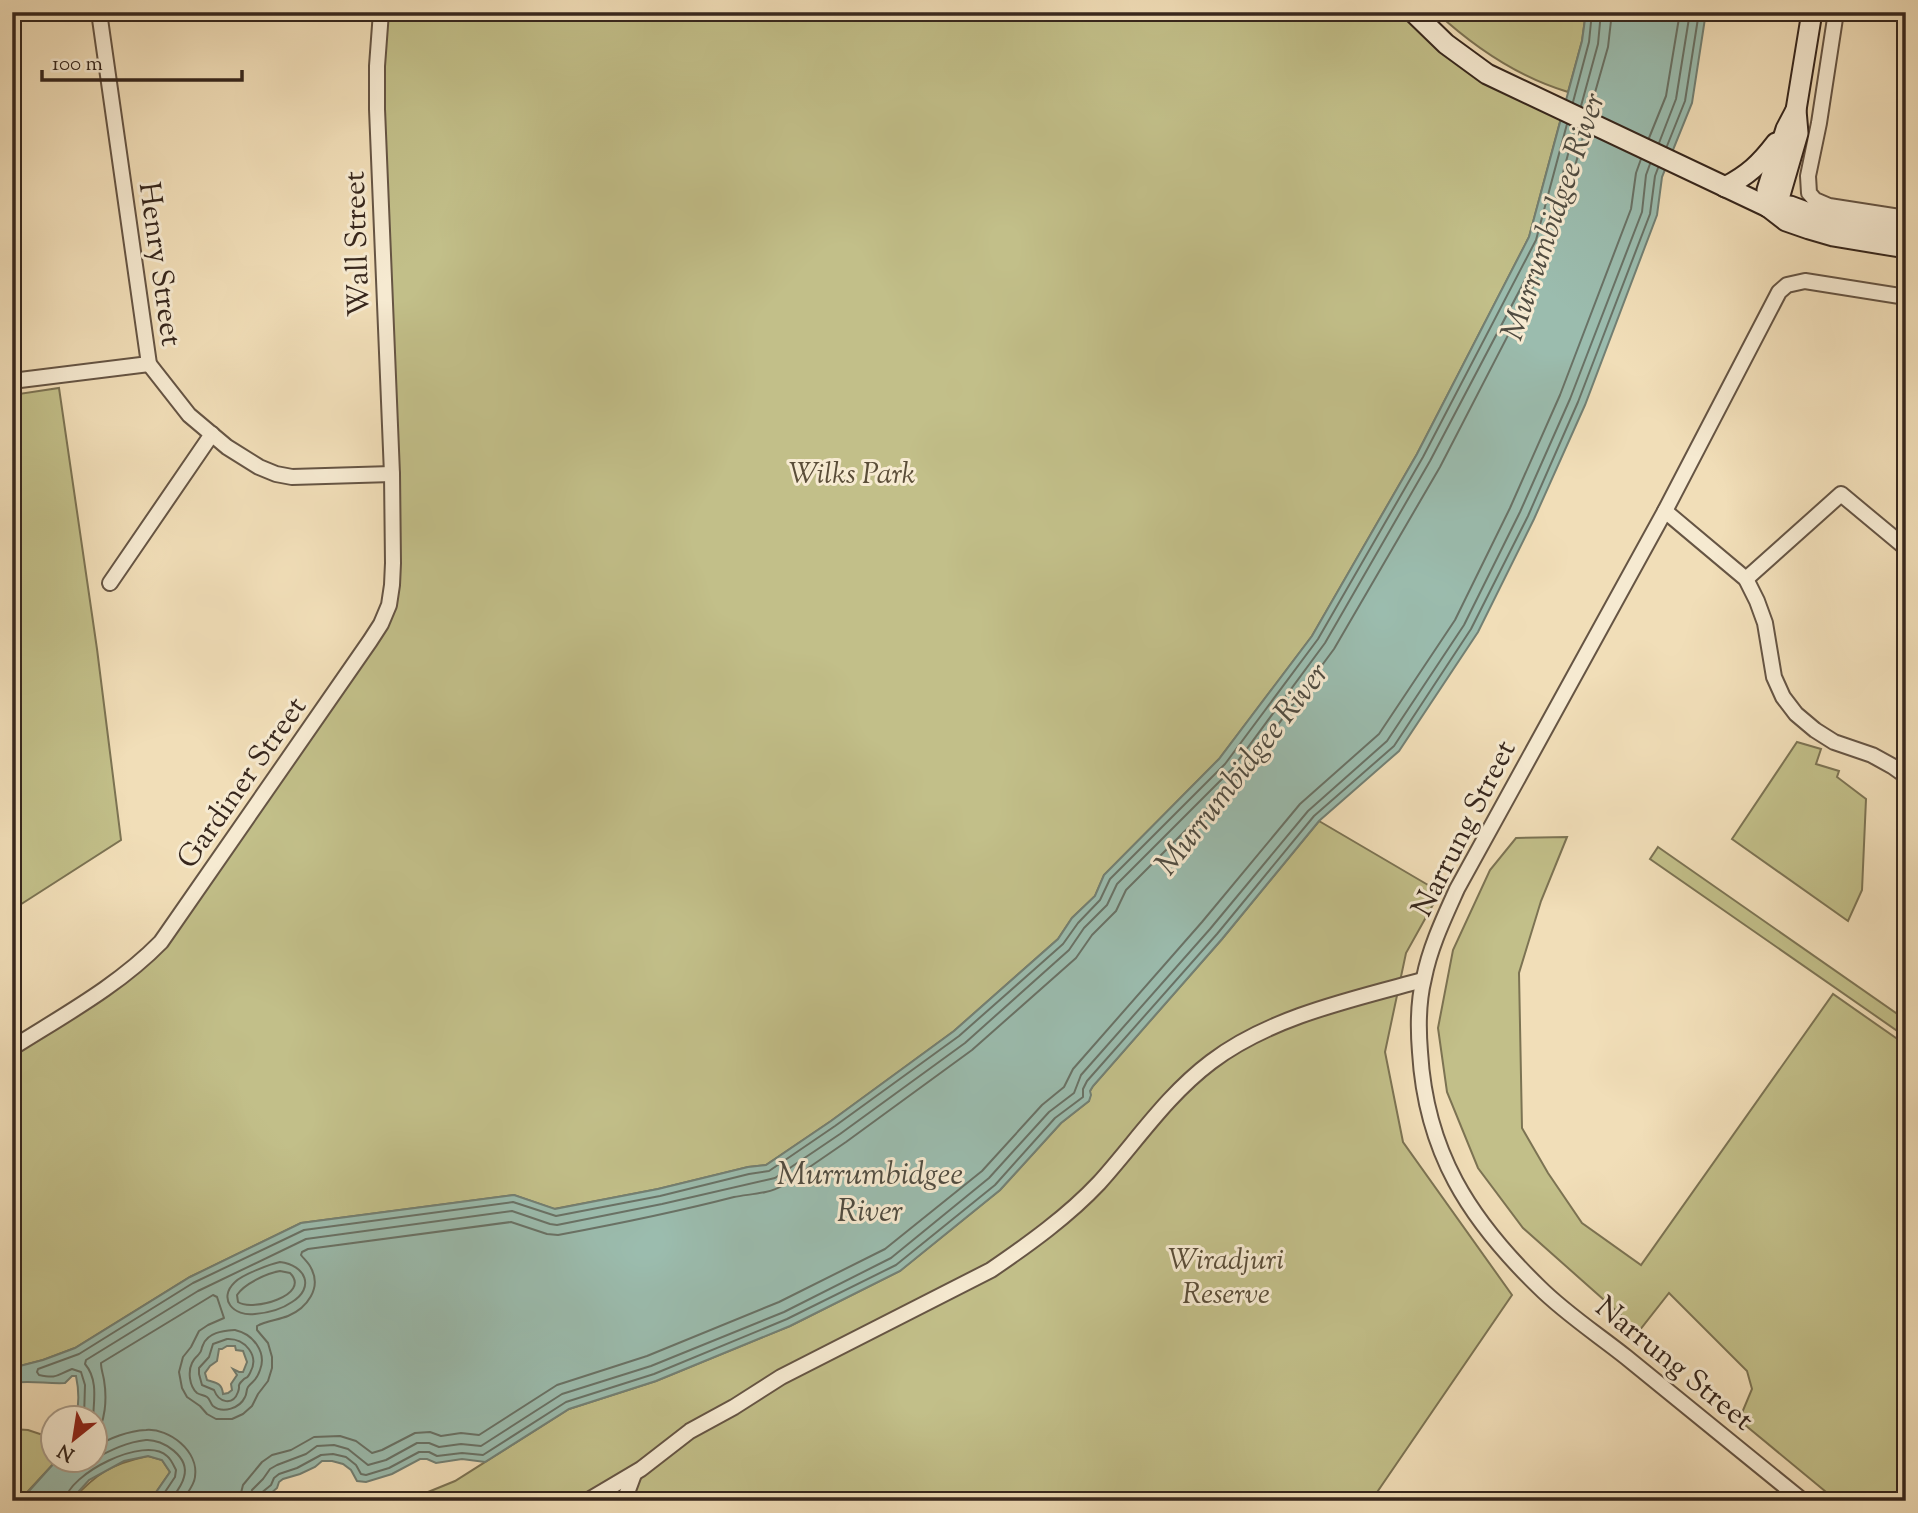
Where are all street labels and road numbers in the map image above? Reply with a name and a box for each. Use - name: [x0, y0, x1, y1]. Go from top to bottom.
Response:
- street label: Wall Street: [334, 170, 383, 318]
- street label: Henry Street: [126, 180, 191, 349]
- street label: Gardiner Street: [168, 689, 318, 878]
- street label: Narrung Street: [1402, 733, 1528, 925]
- street label: Narrung Street: [1585, 1288, 1762, 1442]

